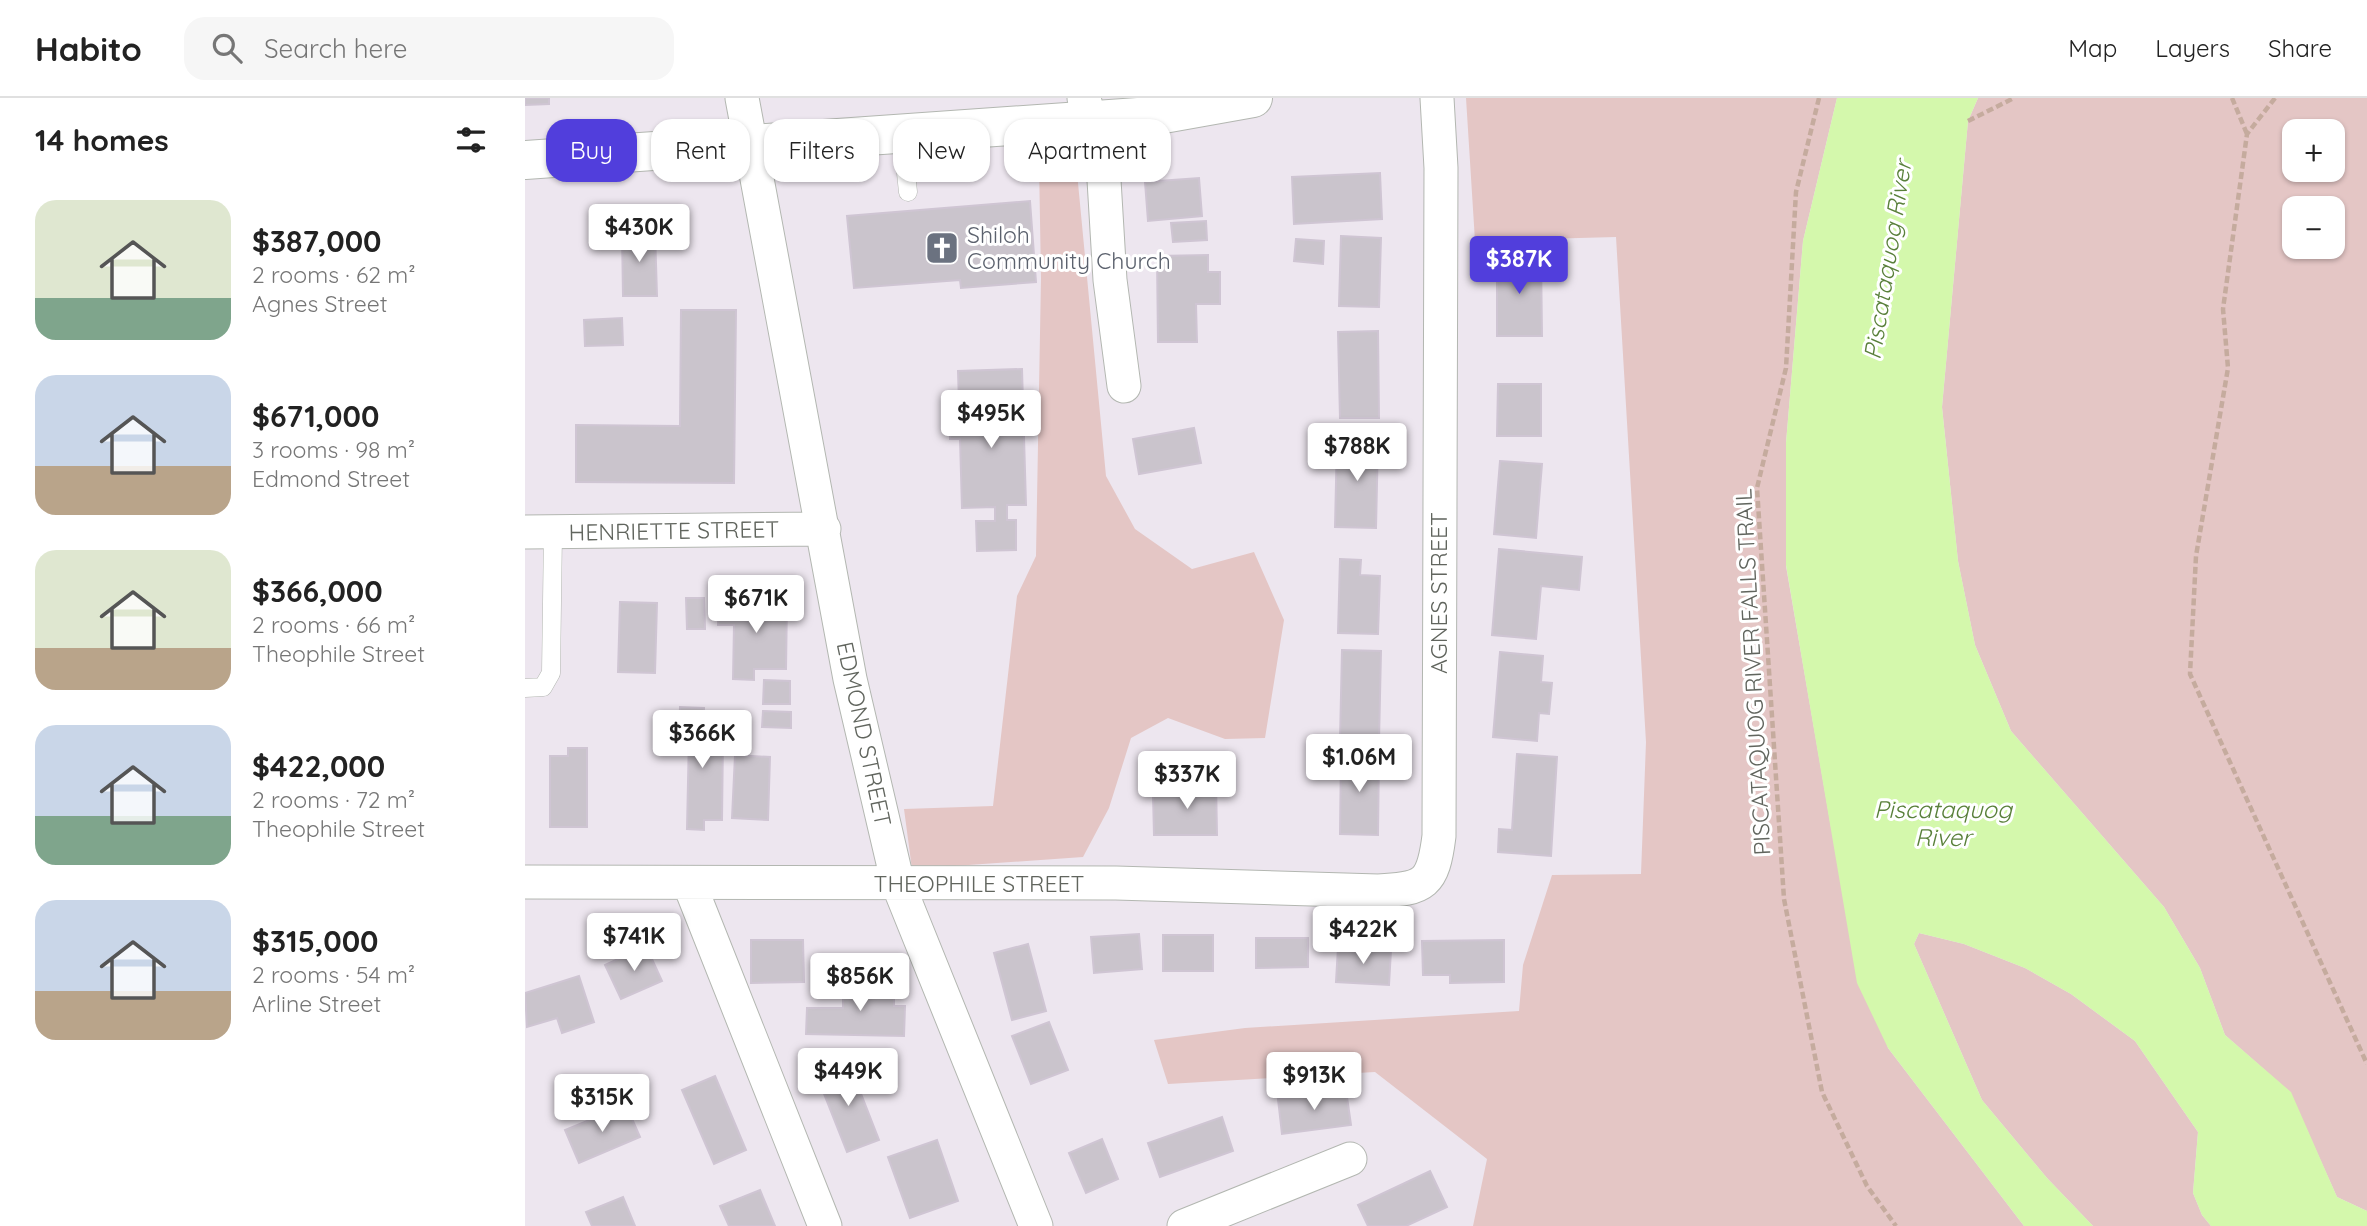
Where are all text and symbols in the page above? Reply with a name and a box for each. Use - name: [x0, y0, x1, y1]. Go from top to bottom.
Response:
- search box: [184, 17, 674, 80]
- text: Habito: [35, 28, 142, 69]
- icon: search: [208, 29, 246, 67]
- text: Search here: [264, 32, 407, 65]
- text: Map: [2068, 33, 2117, 63]
- text: Layers: [2155, 33, 2230, 63]
- text: Share: [2268, 33, 2332, 63]
- chip: Buy: [546, 119, 637, 182]
- chip: Rent: [651, 119, 750, 182]
- chip: Filters: [764, 119, 879, 182]
- chip: New: [893, 119, 990, 182]
- chip: Apartment: [1004, 119, 1171, 182]
- map controls: [2282, 119, 2345, 259]
- button: +: [2282, 119, 2345, 182]
- text: 14 homes: [35, 121, 169, 159]
- icon: filters: [452, 121, 490, 159]
- water label: Piscataquog River: [1856, 155, 1918, 362]
- button: −: [2282, 196, 2345, 259]
- pin: $430K: [590, 204, 688, 264]
- text: $430K: [605, 212, 673, 241]
- place label: Shiloh Community Church: [967, 220, 1171, 275]
- text: $387,000: [252, 222, 382, 260]
- icon: home: [91, 228, 175, 312]
- church icon: Shiloh Community Church: [923, 229, 961, 267]
- pin: $387K: [1470, 236, 1568, 296]
- text: $387K: [1486, 244, 1552, 273]
- text: 2 rooms · 62 m²: [252, 260, 416, 289]
- text: Agnes Street: [252, 289, 387, 318]
- pin: $495K: [942, 390, 1040, 450]
- text: $671,000: [252, 397, 379, 435]
- text: $495K: [957, 398, 1025, 427]
- icon: home: [91, 403, 175, 487]
- pin: $788K: [1308, 424, 1406, 483]
- text: $788K: [1324, 431, 1390, 460]
- text: 3 rooms · 98 m²: [252, 435, 415, 464]
- text: Edmond Street: [252, 464, 410, 493]
- street label: PISCATAQUOG RIVER FALLS TRAIL: [1728, 488, 1777, 856]
- street label: AGNES STREET: [1424, 512, 1453, 674]
- street label: HENRIETTE STREET: [568, 514, 780, 547]
- text: $366,000: [252, 572, 383, 610]
- pin: $671K: [707, 575, 805, 635]
- icon: home: [91, 578, 175, 662]
- text: $671K: [724, 583, 788, 612]
- text: 2 rooms · 66 m²: [252, 610, 415, 639]
- text: Theophile Street: [252, 639, 425, 668]
- street label: EDMOND STREET: [831, 639, 898, 829]
- pin: $366K: [653, 710, 751, 770]
- text: $366K: [669, 718, 735, 747]
- pin: $1.06M: [1302, 734, 1416, 794]
- text: $1.06M: [1322, 742, 1396, 771]
- text: $422,000: [252, 747, 385, 785]
- pin: $337K: [1138, 752, 1236, 811]
- icon: home: [91, 753, 175, 837]
- text: $337K: [1154, 759, 1220, 788]
- text: 2 rooms · 72 m²: [252, 785, 415, 814]
- water label: Piscataquog River: [1874, 794, 2014, 852]
- text: Theophile Street: [252, 814, 425, 843]
- street label: THEOPHILE STREET: [874, 869, 1085, 898]
- pin: $422K: [1314, 906, 1412, 966]
- pin: $741K: [585, 914, 683, 973]
- text: $422K: [1329, 914, 1397, 943]
- text: $741K: [603, 921, 665, 950]
- text: $315,000: [252, 922, 378, 960]
- icon: home: [91, 928, 175, 1012]
- pin: $856K: [811, 954, 909, 1013]
- text: 2 rooms · 54 m²: [252, 960, 415, 989]
- text: $856K: [826, 961, 894, 990]
- text: Arline Street: [252, 989, 381, 1018]
- pin: $449K: [799, 1048, 897, 1108]
- pin: $913K: [1265, 1052, 1363, 1112]
- text: $449K: [814, 1056, 882, 1085]
- text: $913K: [1282, 1060, 1346, 1089]
- pin: $315K: [553, 1074, 651, 1134]
- text: $315K: [570, 1082, 634, 1111]

